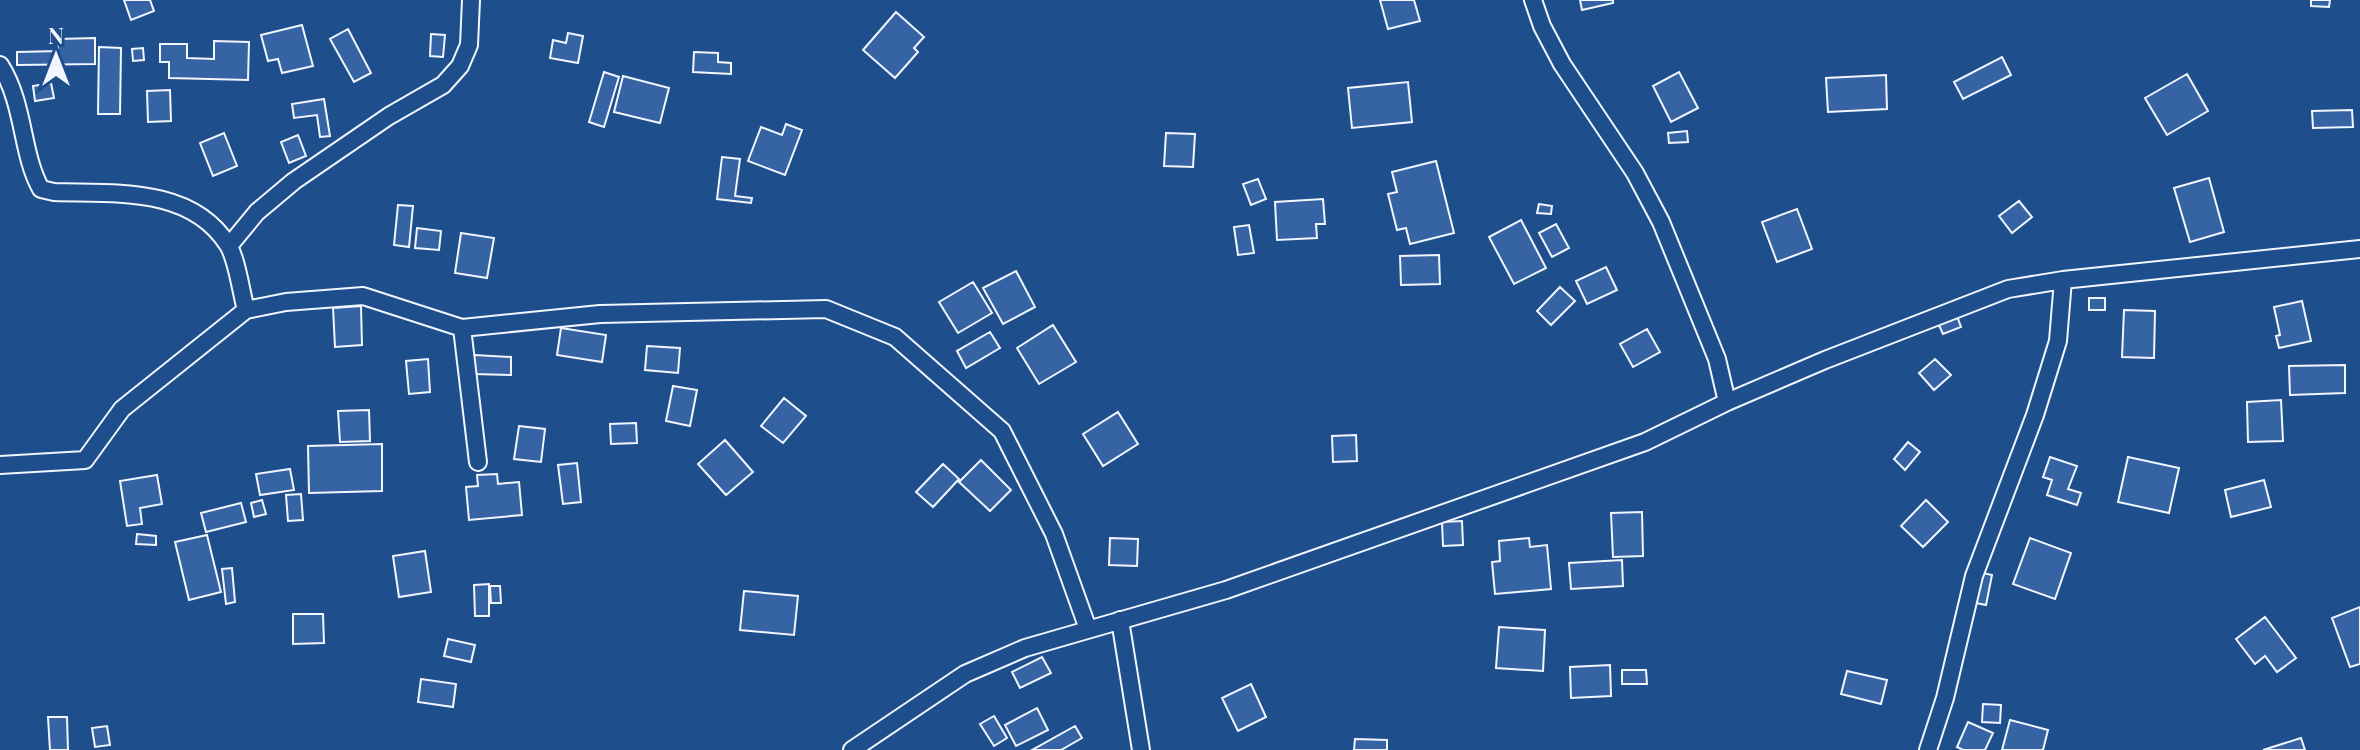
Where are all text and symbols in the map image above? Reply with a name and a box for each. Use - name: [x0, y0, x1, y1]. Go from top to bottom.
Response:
- north arrow: [16, 16, 96, 96]
- text: N: [48, 20, 64, 50]

